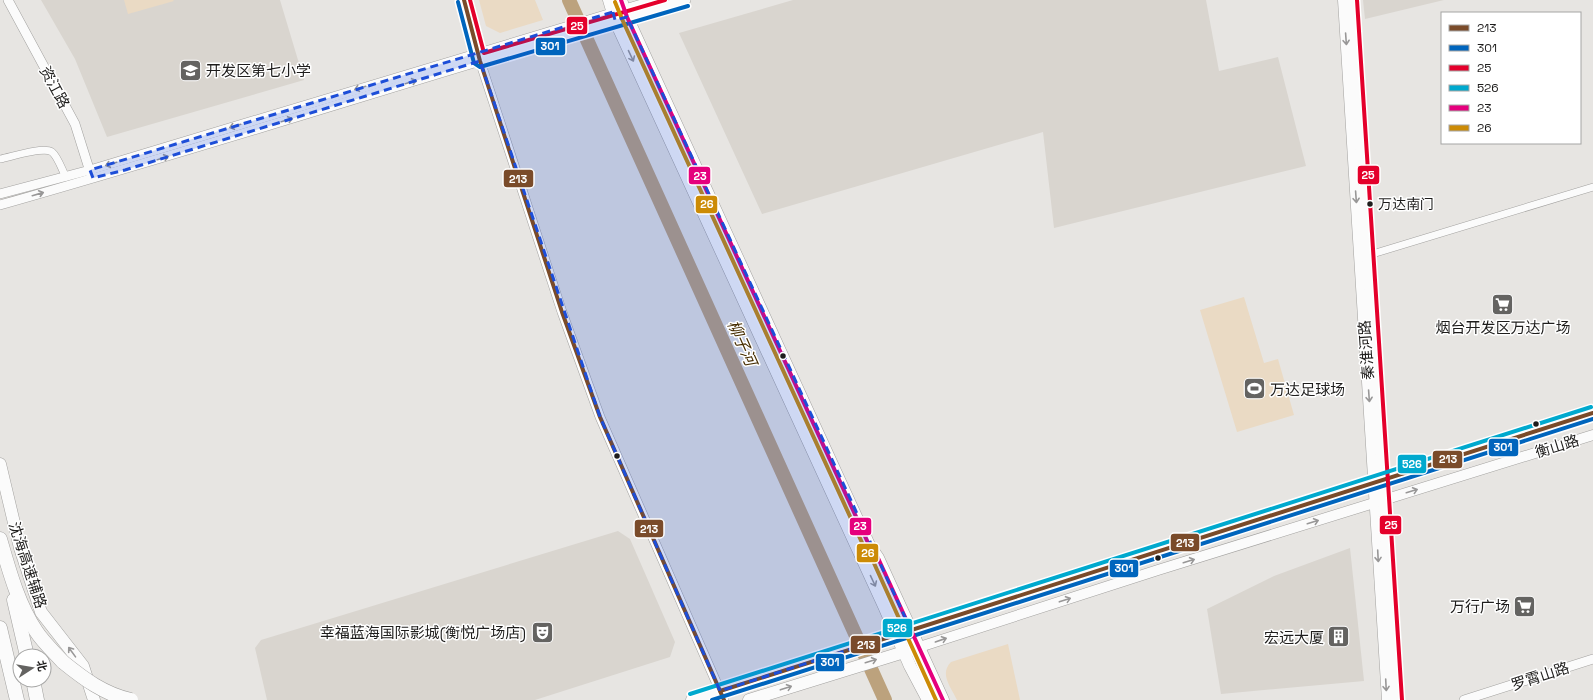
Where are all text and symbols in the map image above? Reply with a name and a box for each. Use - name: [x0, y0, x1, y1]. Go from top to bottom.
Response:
- legend: [1441, 12, 1581, 144]
- line badge: 25: [566, 16, 588, 35]
- text: 25: [570, 19, 584, 33]
- text: 213: [1477, 20, 1497, 36]
- one-way arrow: [1342, 32, 1349, 45]
- line badge: 301: [535, 37, 566, 56]
- text: 301: [541, 39, 559, 53]
- text: 301: [1477, 40, 1497, 56]
- one-way arrow: [628, 49, 635, 61]
- school or university icon: 开发区第七小学: [177, 57, 203, 83]
- text: 25: [1477, 60, 1491, 76]
- place label: 开发区第七小学: [206, 61, 311, 80]
- street label: 资江路: [36, 63, 74, 111]
- one-way arrow: [404, 78, 417, 85]
- text: 526: [1477, 80, 1499, 96]
- one-way arrow: [353, 85, 366, 92]
- text: 23: [1477, 100, 1491, 116]
- one-way arrow: [280, 116, 293, 123]
- text: 26: [1477, 120, 1492, 136]
- one-way arrow: [229, 123, 242, 130]
- one-way arrow: [156, 154, 169, 161]
- one-way arrow: [105, 161, 118, 168]
- line badge: 25: [1357, 165, 1380, 185]
- line badge: 23: [688, 166, 711, 185]
- text: 25: [1361, 168, 1375, 182]
- line badge: 213: [503, 169, 534, 188]
- text: 23: [693, 169, 707, 183]
- text: 213: [509, 172, 527, 186]
- one-way arrow: [31, 190, 44, 197]
- one-way arrow: [1353, 190, 1360, 203]
- line badge: 26: [695, 195, 718, 214]
- place label: 万达南门: [1378, 195, 1434, 213]
- text: 26: [700, 197, 714, 211]
- marker: 万达南门: [1365, 199, 1375, 209]
- supermarket icon: 烟台开发区万达广场: [1490, 291, 1516, 317]
- water label: 柳子河: [723, 317, 763, 372]
- place label: 烟台开发区万达广场: [1435, 318, 1571, 337]
- street label: 秦淮河路: [1354, 319, 1378, 381]
- unlabelled marker: [778, 351, 788, 361]
- sports icon: 万达足球场: [1242, 376, 1268, 402]
- place label: 万达足球场: [1270, 380, 1345, 399]
- one-way arrow: [1365, 389, 1373, 402]
- unlabelled marker: [1531, 419, 1541, 429]
- street label: 衡山路: [1533, 430, 1581, 462]
- line badge: 301: [1488, 438, 1519, 457]
- text: 301: [1494, 440, 1512, 454]
- line badge: 213: [1432, 450, 1463, 469]
- unlabelled marker: [612, 451, 622, 461]
- text: 213: [1439, 452, 1457, 466]
- line badge: 526: [1397, 454, 1427, 474]
- text: 526: [1402, 457, 1422, 471]
- one-way arrow: [1406, 487, 1419, 494]
- line badge: 25: [1379, 515, 1402, 535]
- line badge: 23: [849, 517, 872, 536]
- one-way arrow: [1306, 518, 1319, 525]
- text: 25: [1384, 518, 1398, 532]
- street label: 沈海高速辅路: [5, 519, 51, 611]
- line badge: 213: [634, 519, 664, 538]
- text: 23: [853, 519, 867, 533]
- text: 213: [640, 522, 658, 536]
- line badge: 213: [1170, 533, 1200, 552]
- text: 213: [1176, 536, 1194, 550]
- line badge: 26: [856, 543, 879, 563]
- text: 26: [861, 546, 875, 560]
- one-way arrow: [1375, 549, 1382, 562]
- unlabelled marker: [1153, 553, 1163, 563]
- one-way arrow: [1182, 557, 1195, 564]
- line badge: 301: [1109, 559, 1139, 578]
- text: 301: [1115, 561, 1133, 575]
- one-way arrow: [870, 574, 877, 586]
- supermarket icon: 万行广场: [1512, 593, 1538, 619]
- one-way arrow: [1058, 596, 1071, 603]
- place label: 万行广场: [1450, 597, 1510, 616]
- line badge: 526: [882, 618, 913, 638]
- theatre icon: 幸福蓝海国际影城(衡悦广场店): [529, 619, 555, 645]
- text: 526: [887, 621, 907, 635]
- place label: 幸福蓝海国际影城(衡悦广场店): [320, 623, 526, 643]
- building icon: 宏远大厦: [1326, 624, 1352, 650]
- place label: 宏远大厦: [1264, 628, 1324, 647]
- line badge: 213: [850, 635, 881, 654]
- one-way arrow: [934, 636, 947, 643]
- text: 213: [857, 638, 875, 652]
- one-way arrow: [68, 647, 76, 658]
- north arrow: [12, 648, 52, 688]
- line badge: 301: [815, 653, 845, 672]
- text: 301: [821, 655, 839, 669]
- one-way arrow: [865, 657, 878, 664]
- street label: 罗霄山路: [1509, 658, 1571, 694]
- text: 北: [34, 659, 50, 673]
- one-way arrow: [1382, 679, 1389, 692]
- one-way arrow: [779, 684, 792, 691]

